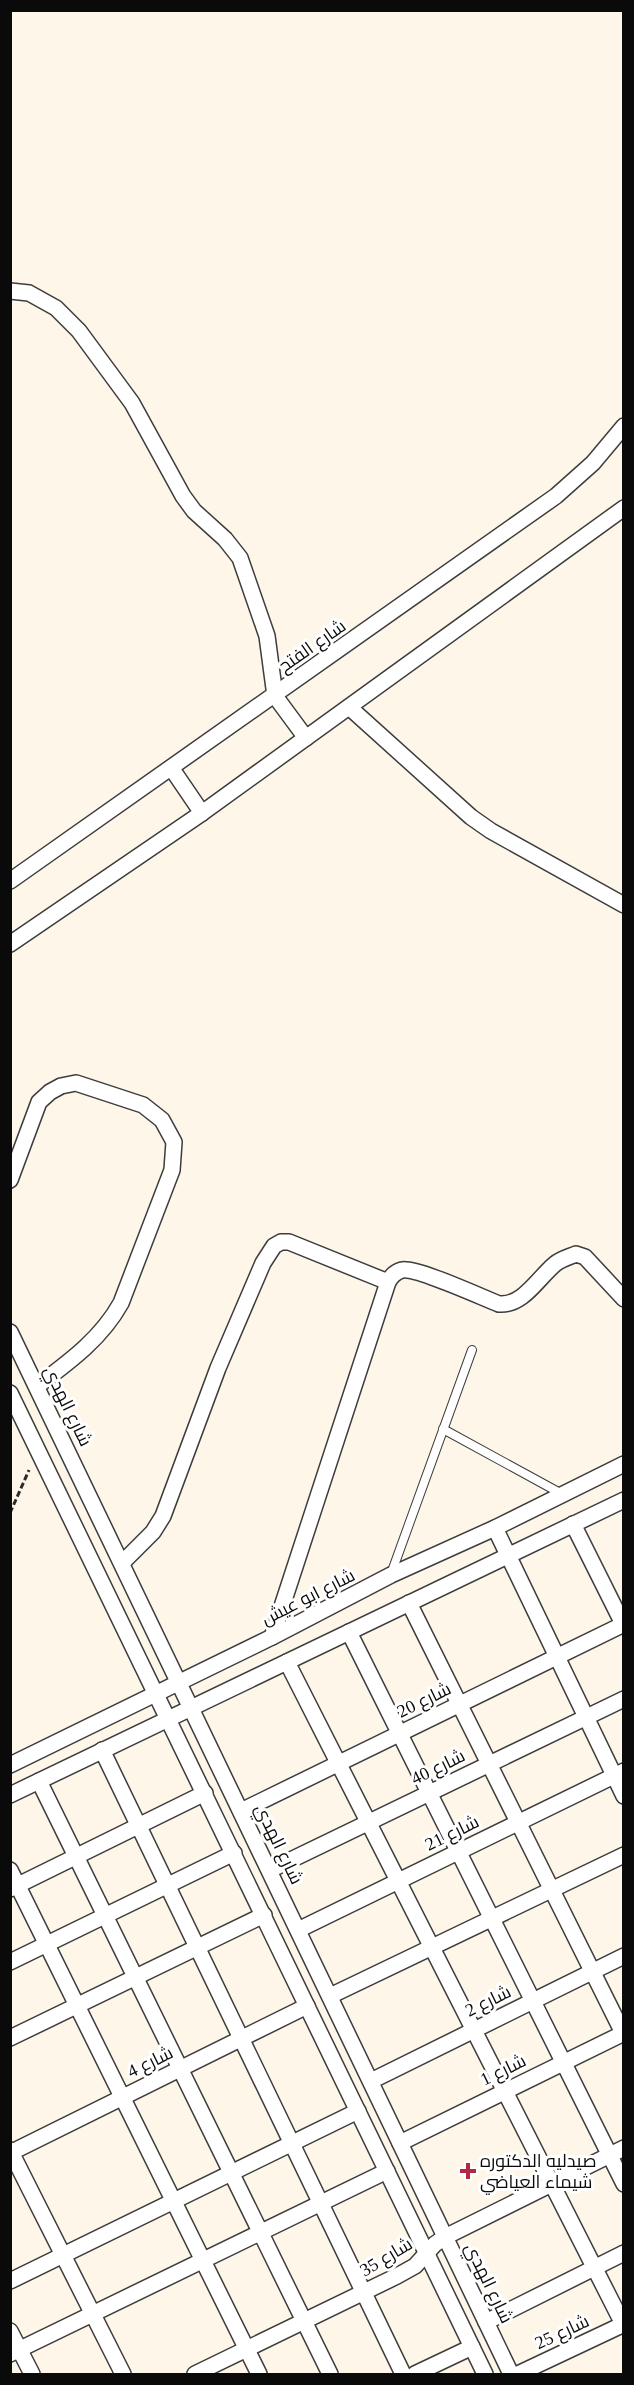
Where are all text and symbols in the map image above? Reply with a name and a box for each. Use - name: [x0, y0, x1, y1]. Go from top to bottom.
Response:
- street label: شارع الفتح: [275, 616, 351, 678]
- street label: شارع الهدي: [36, 1363, 96, 1451]
- street label: شارع ابو عيش: [258, 1565, 359, 1631]
- street label: شارع 20: [394, 1678, 455, 1723]
- street label: شارع 40: [408, 1745, 469, 1790]
- street label: شارع الهدي: [247, 1801, 307, 1889]
- street label: شارع 21: [422, 1811, 483, 1856]
- street label: شارع 2: [462, 1981, 515, 2022]
- street label: شارع 4: [124, 2042, 177, 2083]
- street label: شارع 1: [477, 2050, 530, 2091]
- place label: صيدليه الدكتوره شيماء العياضي: [480, 2151, 596, 2195]
- marker: صيدليه الدكتوره شيماء العياضي: [461, 2164, 475, 2178]
- street label: شارع 35: [356, 2234, 417, 2282]
- street label: شارع الهدي: [457, 2240, 517, 2328]
- street label: شارع 25: [532, 2311, 593, 2355]

